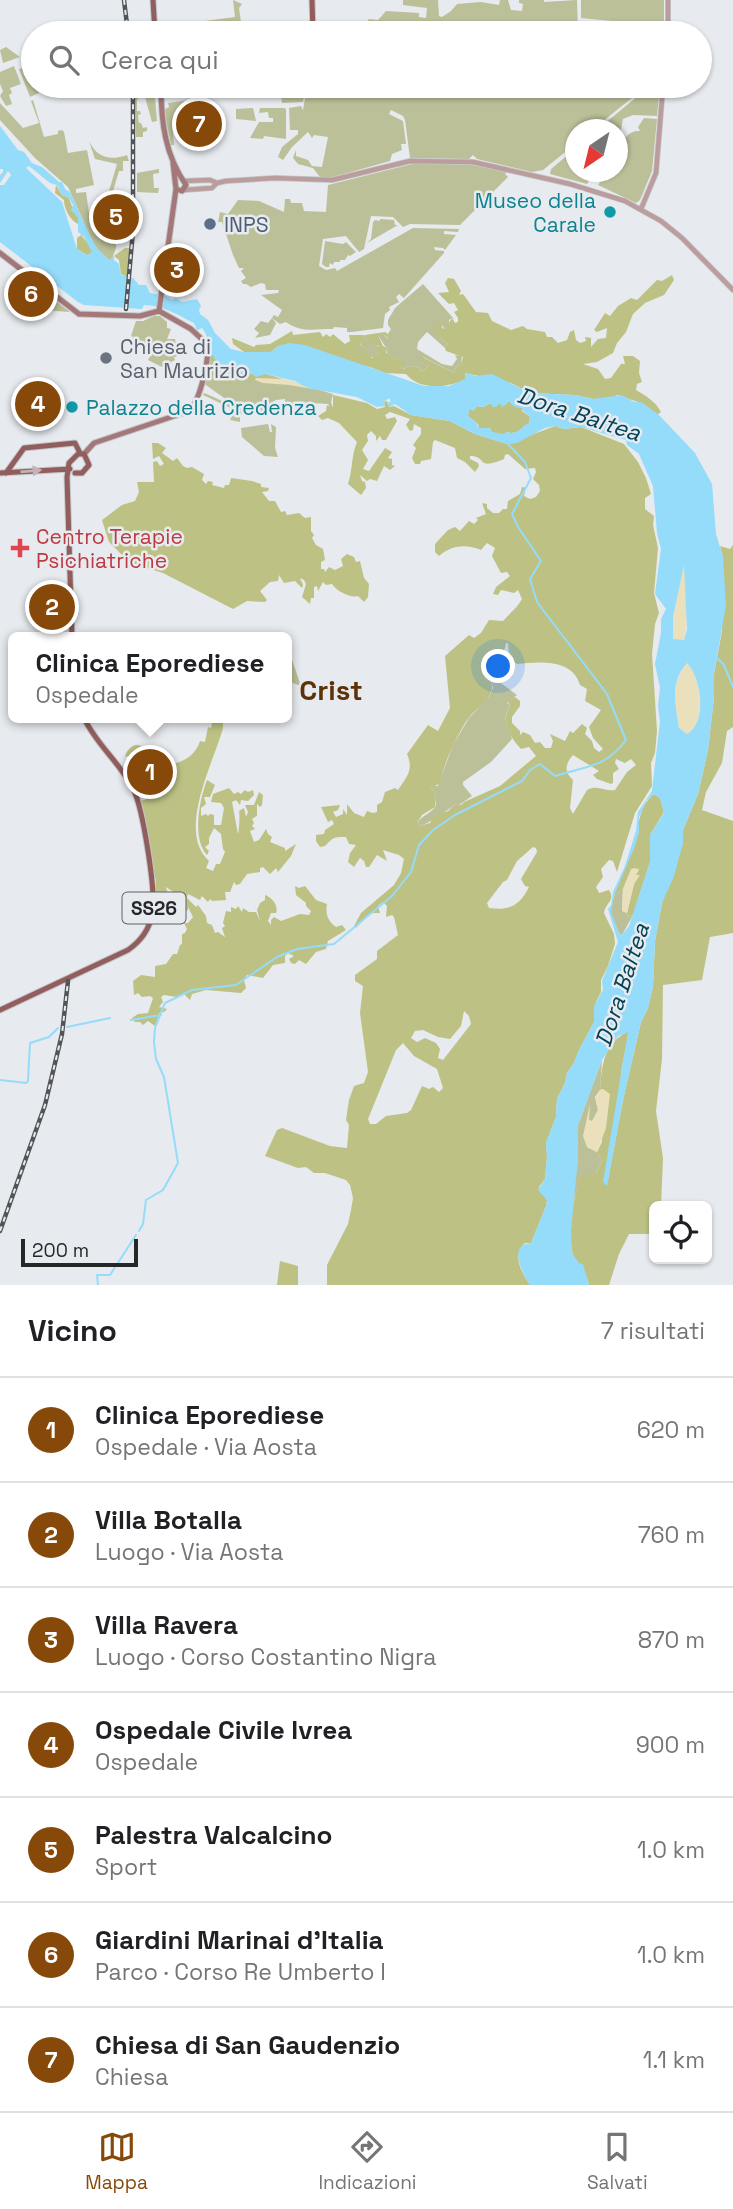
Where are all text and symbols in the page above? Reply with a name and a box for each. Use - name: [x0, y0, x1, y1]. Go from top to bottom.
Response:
- search box: [21, 21, 712, 98]
- icon: search: [45, 41, 83, 79]
- text: Cerca qui: [101, 43, 219, 77]
- pin: 7: [176, 98, 222, 150]
- north arrow: [565, 119, 628, 182]
- place label: Museo della Carale: [475, 187, 596, 238]
- pin: 5: [93, 191, 139, 243]
- marker: Museo della Carale: [602, 204, 618, 220]
- place label: INPS: [224, 211, 269, 238]
- marker: INPS: [202, 216, 218, 232]
- pin: 3: [154, 244, 200, 296]
- pin: 6: [8, 268, 54, 320]
- place label: Chiesa di San Maurizio: [120, 333, 248, 384]
- marker: Chiesa di San Maurizio: [98, 350, 114, 366]
- pin: 4: [15, 378, 61, 430]
- water label: Dora Baltea: [514, 380, 645, 448]
- place label: Palazzo della Credenza: [86, 394, 316, 421]
- marker: Palazzo della Credenza: [64, 399, 80, 415]
- one-way arrow: [20, 465, 42, 476]
- place label: Centro Terapie Psichiatriche: [36, 523, 183, 574]
- marker: Centro Terapie Psichiatriche: [10, 538, 30, 558]
- pin: 2: [29, 581, 75, 633]
- popup: [8, 632, 292, 723]
- text: Clinica Eporediese: [35, 646, 265, 680]
- your location: [481, 649, 515, 683]
- district label: Crist: [299, 672, 363, 708]
- text: Ospedale: [35, 680, 139, 710]
- pin: 1: [127, 746, 173, 798]
- road number: SS26: [122, 893, 186, 924]
- water label: Dora Baltea: [588, 919, 656, 1050]
- map controls: [649, 1201, 712, 1264]
- button: locate: [649, 1201, 712, 1264]
- scale bar: [21, 1236, 138, 1268]
- text: 200 m: [32, 1238, 89, 1263]
- text: Vicino: [28, 1311, 117, 1350]
- text: 7 risultati: [601, 1316, 705, 1346]
- text: Clinica Eporediese: [95, 1398, 324, 1432]
- text: 1: [46, 1415, 56, 1445]
- text: 620 m: [637, 1415, 705, 1445]
- text: Ospedale · Via Aosta: [95, 1432, 317, 1462]
- text: Villa Botalla: [95, 1503, 242, 1537]
- text: 2: [44, 1520, 58, 1550]
- text: 760 m: [638, 1520, 705, 1550]
- text: Luogo · Via Aosta: [95, 1537, 284, 1567]
- text: Villa Ravera: [95, 1608, 238, 1642]
- text: 3: [44, 1625, 58, 1655]
- text: 870 m: [638, 1625, 705, 1655]
- text: Luogo · Corso Costantino Nigra: [95, 1642, 437, 1672]
- text: Ospedale Civile Ivrea: [95, 1713, 352, 1747]
- text: 4: [44, 1730, 58, 1760]
- text: 900 m: [636, 1730, 705, 1760]
- text: Ospedale: [95, 1747, 198, 1777]
- text: Palestra Valcalcino: [95, 1818, 332, 1852]
- text: 5: [44, 1835, 58, 1865]
- text: 1.0 km: [637, 1835, 705, 1865]
- text: Sport: [95, 1852, 157, 1882]
- text: Giardini Marinai d’Italia: [95, 1923, 384, 1957]
- text: 6: [44, 1940, 58, 1970]
- text: 1.0 km: [637, 1940, 705, 1970]
- text: Parco · Corso Re Umberto I: [95, 1957, 386, 1987]
- text: Chiesa di San Gaudenzio: [95, 2028, 400, 2062]
- text: 7: [45, 2045, 57, 2075]
- text: 1.1 km: [643, 2045, 705, 2075]
- text: Chiesa: [95, 2062, 168, 2092]
- tab: Mappa: [85, 2128, 148, 2195]
- tab: Indicazioni: [318, 2128, 416, 2195]
- tab: Salvati: [587, 2128, 648, 2195]

